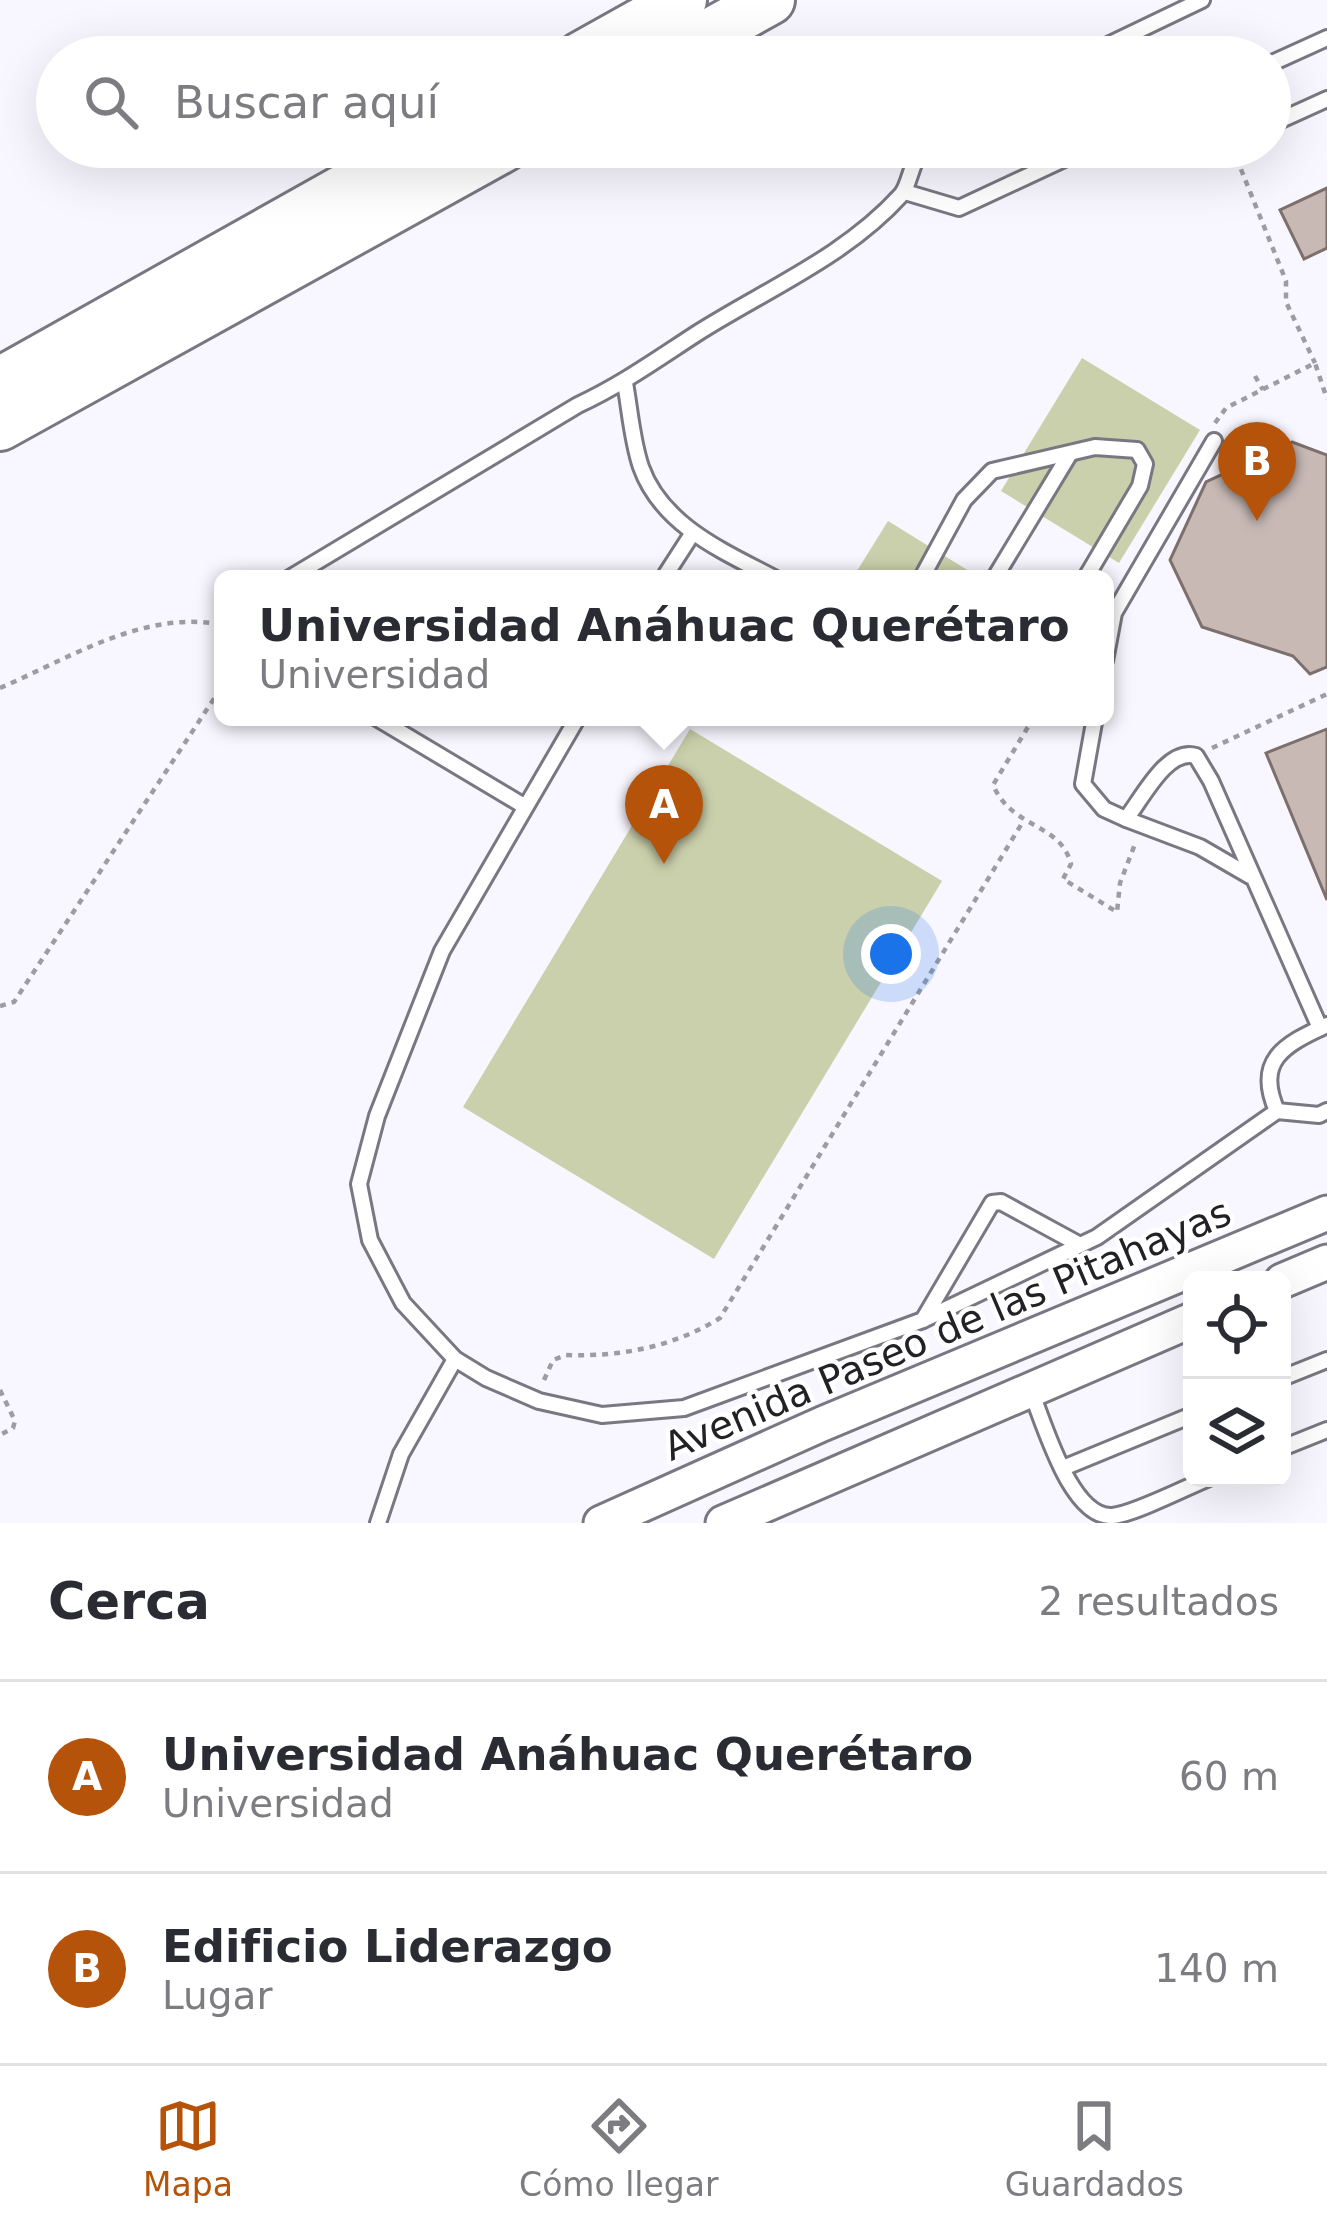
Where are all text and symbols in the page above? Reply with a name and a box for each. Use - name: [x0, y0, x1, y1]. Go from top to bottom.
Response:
- search box: [36, 36, 1291, 168]
- icon: search: [78, 69, 144, 135]
- text: Buscar aquí: [174, 76, 439, 129]
- pin: B: [1218, 422, 1296, 521]
- popup: [214, 570, 1114, 726]
- text: Universidad Anáhuac Querétaro: [258, 599, 1070, 652]
- text: Universidad: [258, 652, 490, 697]
- pin: A: [625, 765, 703, 864]
- your location: [861, 924, 921, 984]
- street label: Avenida Paseo de las Pitahayas: [657, 1189, 1237, 1470]
- map controls: [1183, 1271, 1291, 1487]
- button: locate: [1183, 1271, 1291, 1379]
- button: layers: [1183, 1379, 1291, 1487]
- text: Cerca: [48, 1572, 210, 1631]
- text: 2 resultados: [1039, 1579, 1279, 1624]
- text: Universidad Anáhuac Querétaro: [162, 1728, 973, 1781]
- text: A: [72, 1754, 102, 1799]
- text: 60 m: [1179, 1754, 1279, 1799]
- text: Universidad: [162, 1781, 394, 1826]
- text: Edificio Liderazgo: [162, 1920, 613, 1973]
- text: B: [72, 1946, 102, 1991]
- text: 140 m: [1154, 1946, 1279, 1991]
- text: Lugar: [162, 1973, 272, 2018]
- tab: Mapa: [143, 2093, 233, 2204]
- tab: Cómo llegar: [519, 2093, 719, 2204]
- tab: Guardados: [1005, 2093, 1184, 2204]

